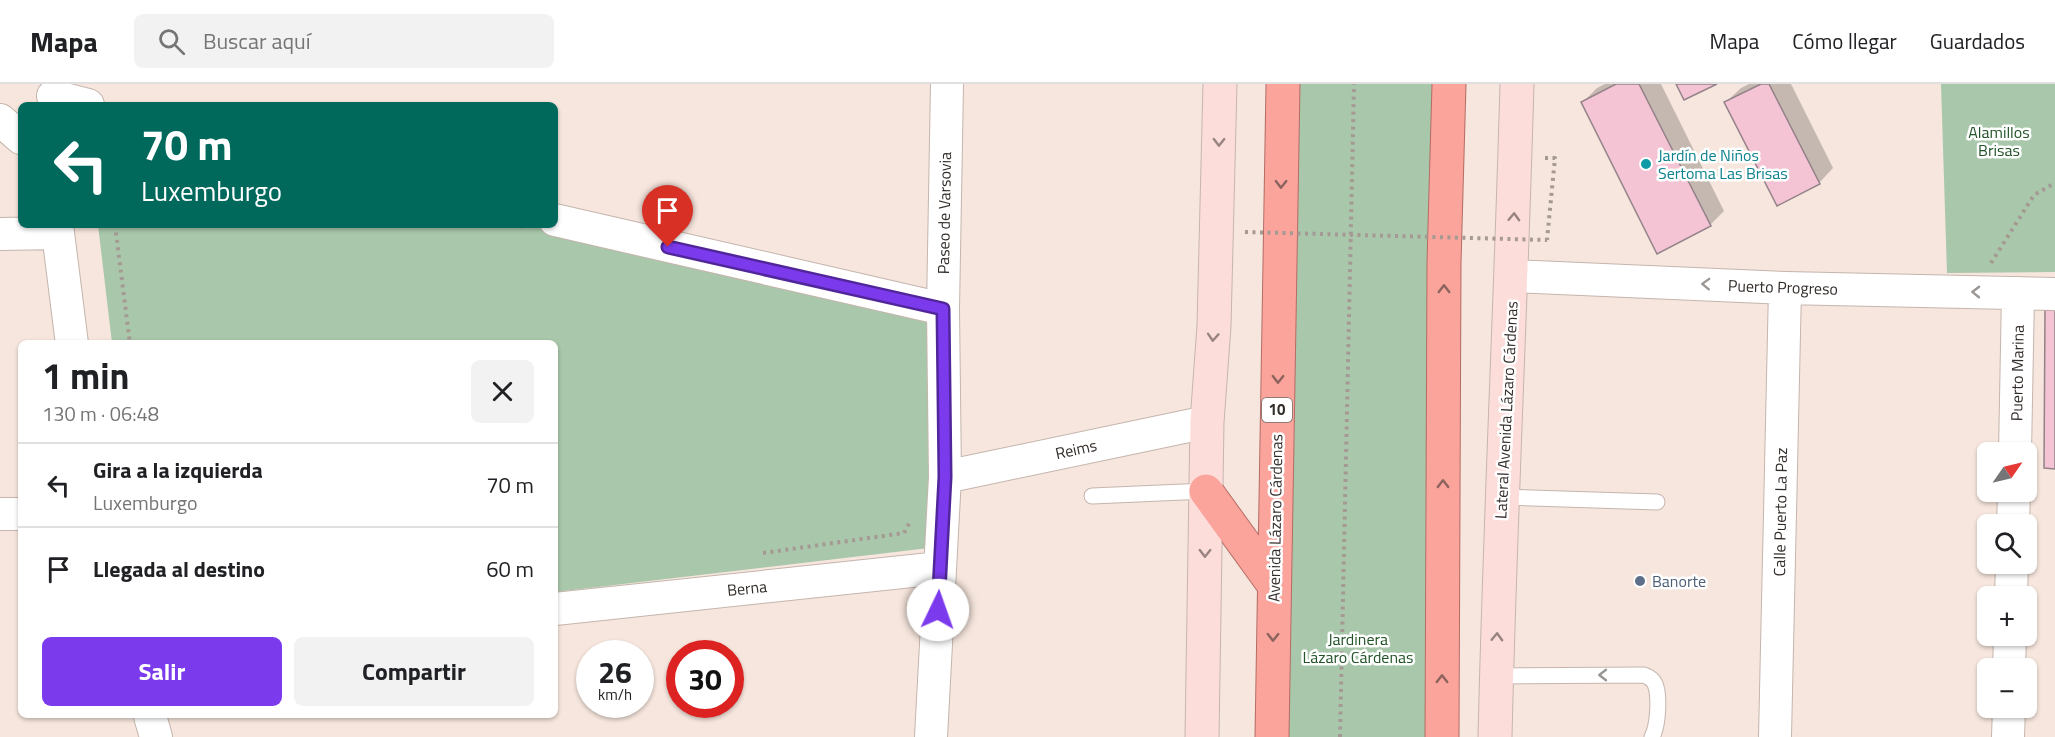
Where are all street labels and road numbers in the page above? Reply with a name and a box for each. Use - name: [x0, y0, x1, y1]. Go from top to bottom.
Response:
- street label: Paseo de Varsovia: [931, 152, 957, 274]
- street label: Puerto Progreso: [1728, 273, 1838, 301]
- street label: Lateral Avenida Lázaro Cárdenas: [1488, 300, 1524, 520]
- street label: Puerto Marina: [2004, 325, 2030, 421]
- road number: 10: [1262, 398, 1292, 422]
- street label: Reims: [1053, 433, 1099, 465]
- street label: Avenida Lázaro Cárdenas: [1262, 434, 1288, 602]
- street label: Calle Puerto La Paz: [1767, 447, 1793, 577]
- street label: Berna: [726, 574, 768, 602]

